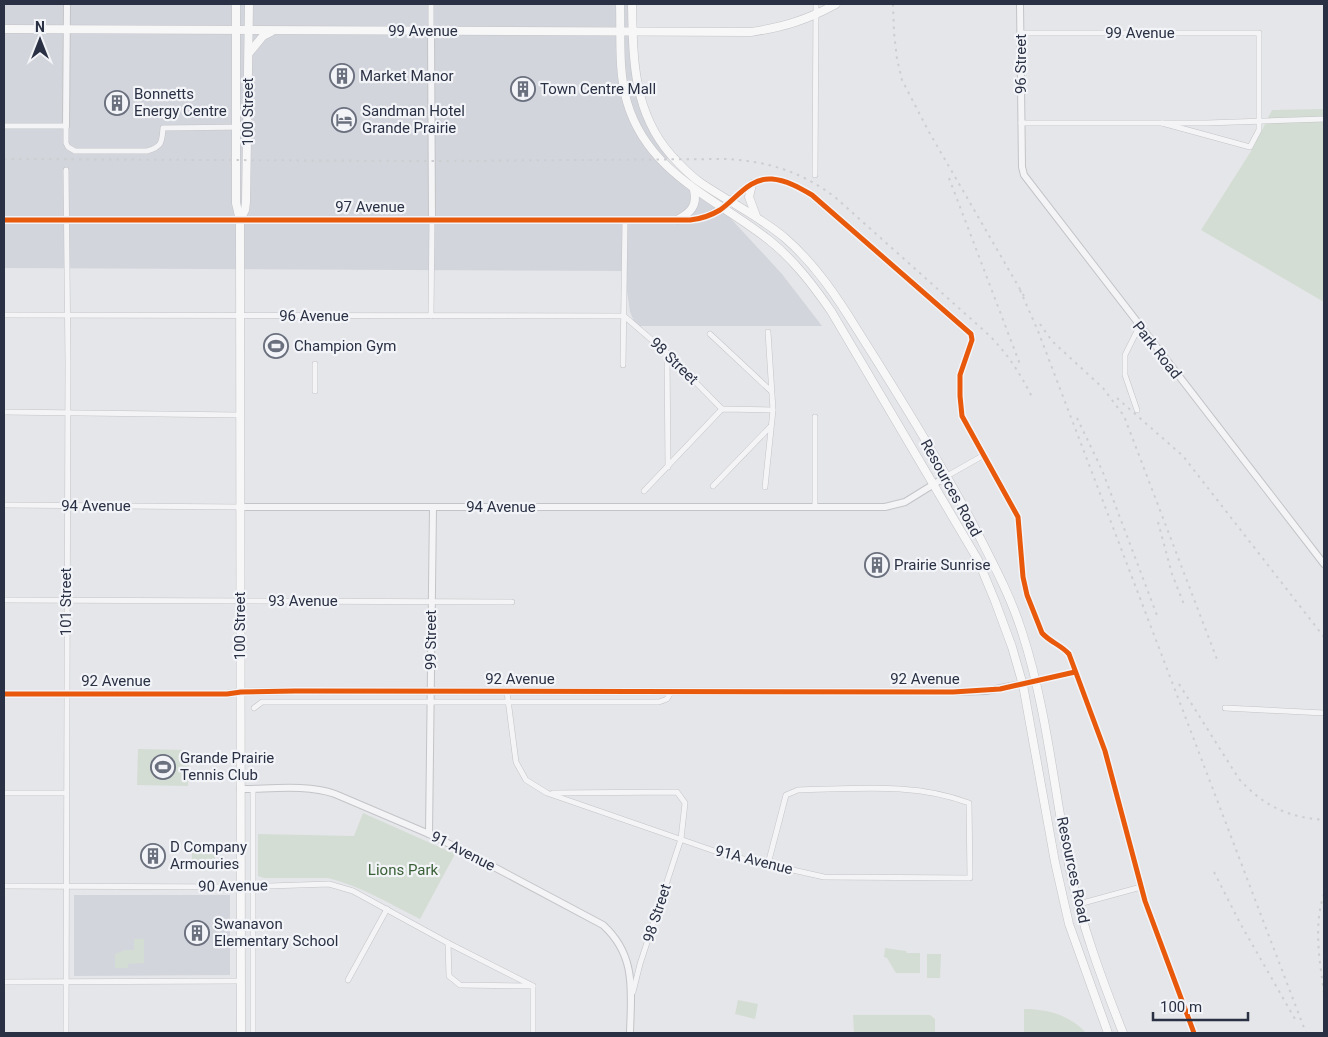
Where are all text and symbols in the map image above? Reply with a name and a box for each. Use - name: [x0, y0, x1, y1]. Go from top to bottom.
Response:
- north arrow: [15, 15, 65, 65]
- text: N: [35, 19, 45, 35]
- street label: 99 Avenue: [388, 22, 458, 40]
- street label: 99 Avenue: [1105, 24, 1175, 42]
- street label: 96 Street: [1012, 34, 1030, 94]
- building icon: Market Manor: [329, 63, 355, 89]
- place label: Market Manor: [360, 67, 454, 85]
- building icon: Town Centre Mall: [510, 76, 536, 102]
- street label: 100 Street: [239, 78, 257, 146]
- place label: Town Centre Mall: [540, 80, 656, 98]
- place label: Bonnetts Energy Centre: [134, 85, 227, 120]
- building icon: Bonnetts Energy Centre: [104, 90, 130, 116]
- place label: Sandman Hotel Grande Prairie: [362, 102, 465, 137]
- hotel icon: Sandman Hotel Grande Prairie: [331, 107, 357, 133]
- street label: 97 Avenue: [335, 198, 405, 216]
- street label: 96 Avenue: [279, 307, 349, 325]
- street label: Park Road: [1129, 318, 1185, 382]
- sports icon: Champion Gym: [263, 333, 289, 359]
- street label: 98 Street: [646, 334, 702, 388]
- place label: Champion Gym: [294, 337, 396, 355]
- street label: Resources Road: [917, 436, 985, 540]
- street label: 94 Avenue: [61, 497, 131, 515]
- street label: 94 Avenue: [466, 498, 536, 516]
- building icon: Prairie Sunrise: [864, 552, 890, 578]
- place label: Prairie Sunrise: [894, 556, 990, 574]
- street label: 101 Street: [57, 568, 75, 636]
- street label: 100 Street: [231, 592, 249, 660]
- street label: 93 Avenue: [268, 592, 338, 610]
- street label: 99 Street: [422, 610, 440, 670]
- street label: 92 Avenue: [485, 670, 555, 688]
- street label: 92 Avenue: [890, 670, 960, 688]
- street label: 92 Avenue: [81, 672, 151, 690]
- place label: Grande Prairie Tennis Club: [180, 749, 274, 784]
- sports icon: Grande Prairie Tennis Club: [150, 754, 176, 780]
- street label: Resources Road: [1053, 815, 1093, 925]
- street label: 91 Avenue: [428, 827, 498, 875]
- place label: D Company Armouries: [170, 838, 247, 873]
- street label: 91A Avenue: [713, 842, 795, 878]
- building icon: D Company Armouries: [140, 843, 166, 869]
- park label: Lions Park: [368, 861, 439, 879]
- street label: 90 Avenue: [198, 876, 268, 896]
- street label: 98 Street: [639, 882, 675, 944]
- place label: Swanavon Elementary School: [214, 915, 338, 950]
- building icon: Swanavon Elementary School: [184, 920, 210, 946]
- scale bar: [1153, 990, 1248, 1022]
- text: 100 m: [1160, 998, 1202, 1016]

